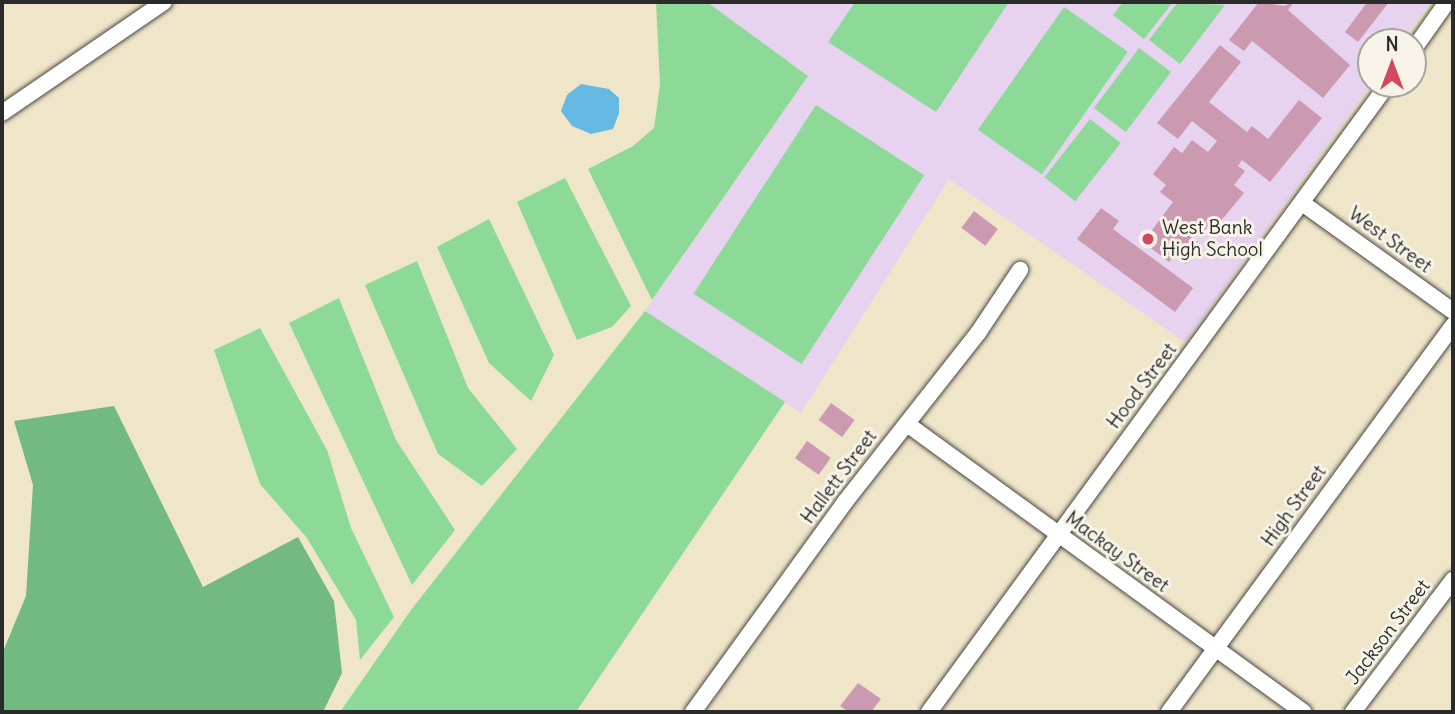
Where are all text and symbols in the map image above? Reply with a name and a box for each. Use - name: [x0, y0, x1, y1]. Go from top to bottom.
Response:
- north arrow: [1357, 28, 1427, 98]
- text: N: [1385, 32, 1399, 56]
- street label: West Street: [1344, 202, 1436, 278]
- place label: West Bank High School: [1162, 217, 1263, 261]
- marker: West Bank High School: [1140, 231, 1156, 247]
- street label: Hood Street: [1102, 339, 1182, 433]
- street label: Hallett Street: [796, 426, 882, 528]
- street label: High Street: [1257, 461, 1331, 551]
- street label: Mackay Street: [1061, 507, 1173, 597]
- street label: Jackson Street: [1341, 575, 1435, 689]

